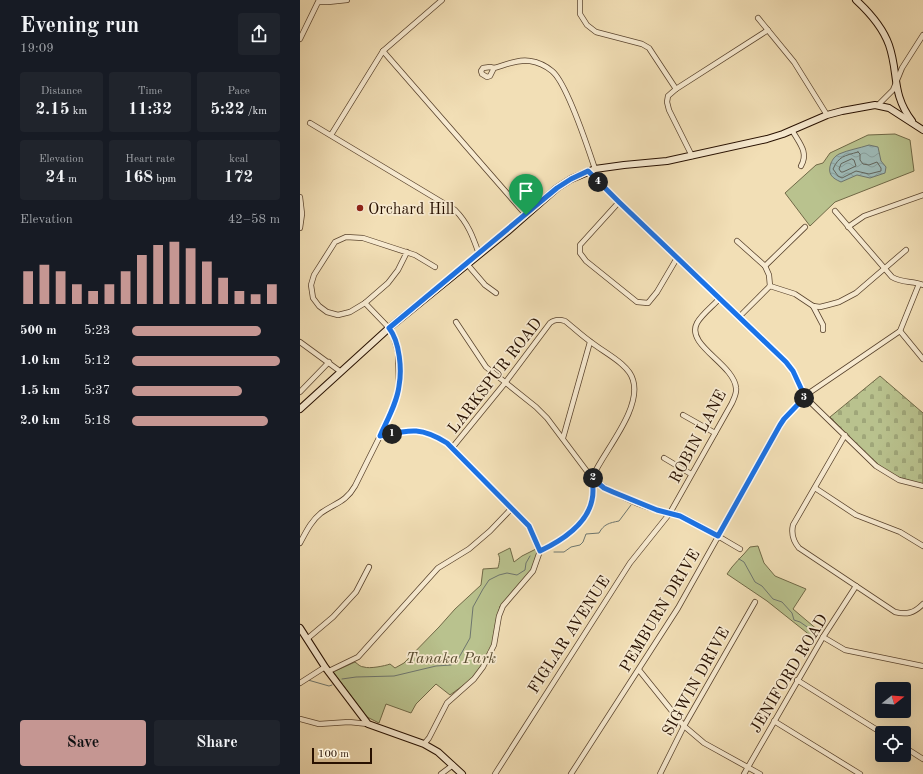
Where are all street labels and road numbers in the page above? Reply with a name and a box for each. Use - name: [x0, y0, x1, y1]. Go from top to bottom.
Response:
- street label: LARKSPUR ROAD: [446, 315, 546, 437]
- street label: ROBIN LANE: [667, 388, 730, 486]
- street label: PEMBURN DRIVE: [618, 547, 704, 675]
- street label: FIGLAR AVENUE: [526, 574, 614, 697]
- street label: JENIFORD ROAD: [748, 612, 831, 736]
- street label: SIGWIN DRIVE: [660, 625, 733, 739]

